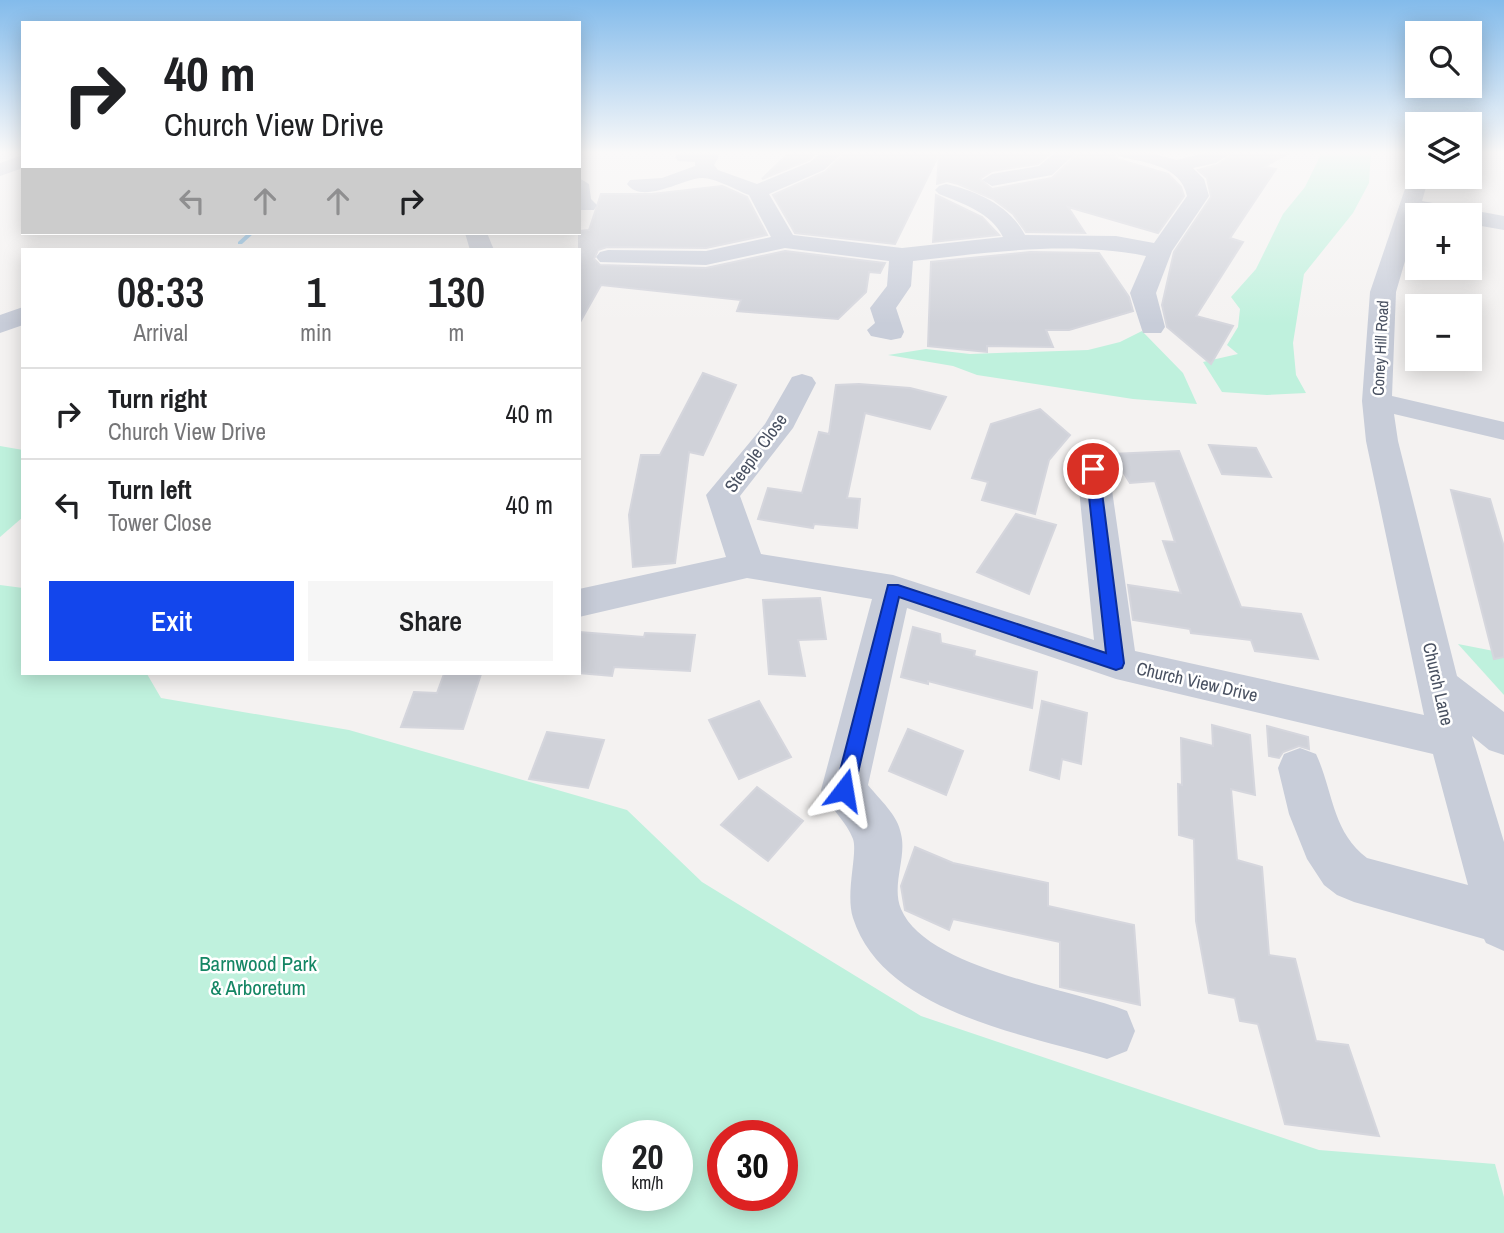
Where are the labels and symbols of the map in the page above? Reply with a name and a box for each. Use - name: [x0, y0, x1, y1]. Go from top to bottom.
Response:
- street label: Coney Hill Road: [1367, 300, 1393, 396]
- street label: Steeple Close: [718, 408, 793, 497]
- pin: [1063, 439, 1123, 499]
- street label: Church Lane: [1417, 640, 1460, 728]
- street label: Church View Drive: [1134, 655, 1260, 708]
- position arrow: [807, 753, 881, 827]
- park label: Barnwood Park & Arboretum: [199, 949, 317, 1002]
- speed limit sign: 30: [707, 1120, 798, 1211]

